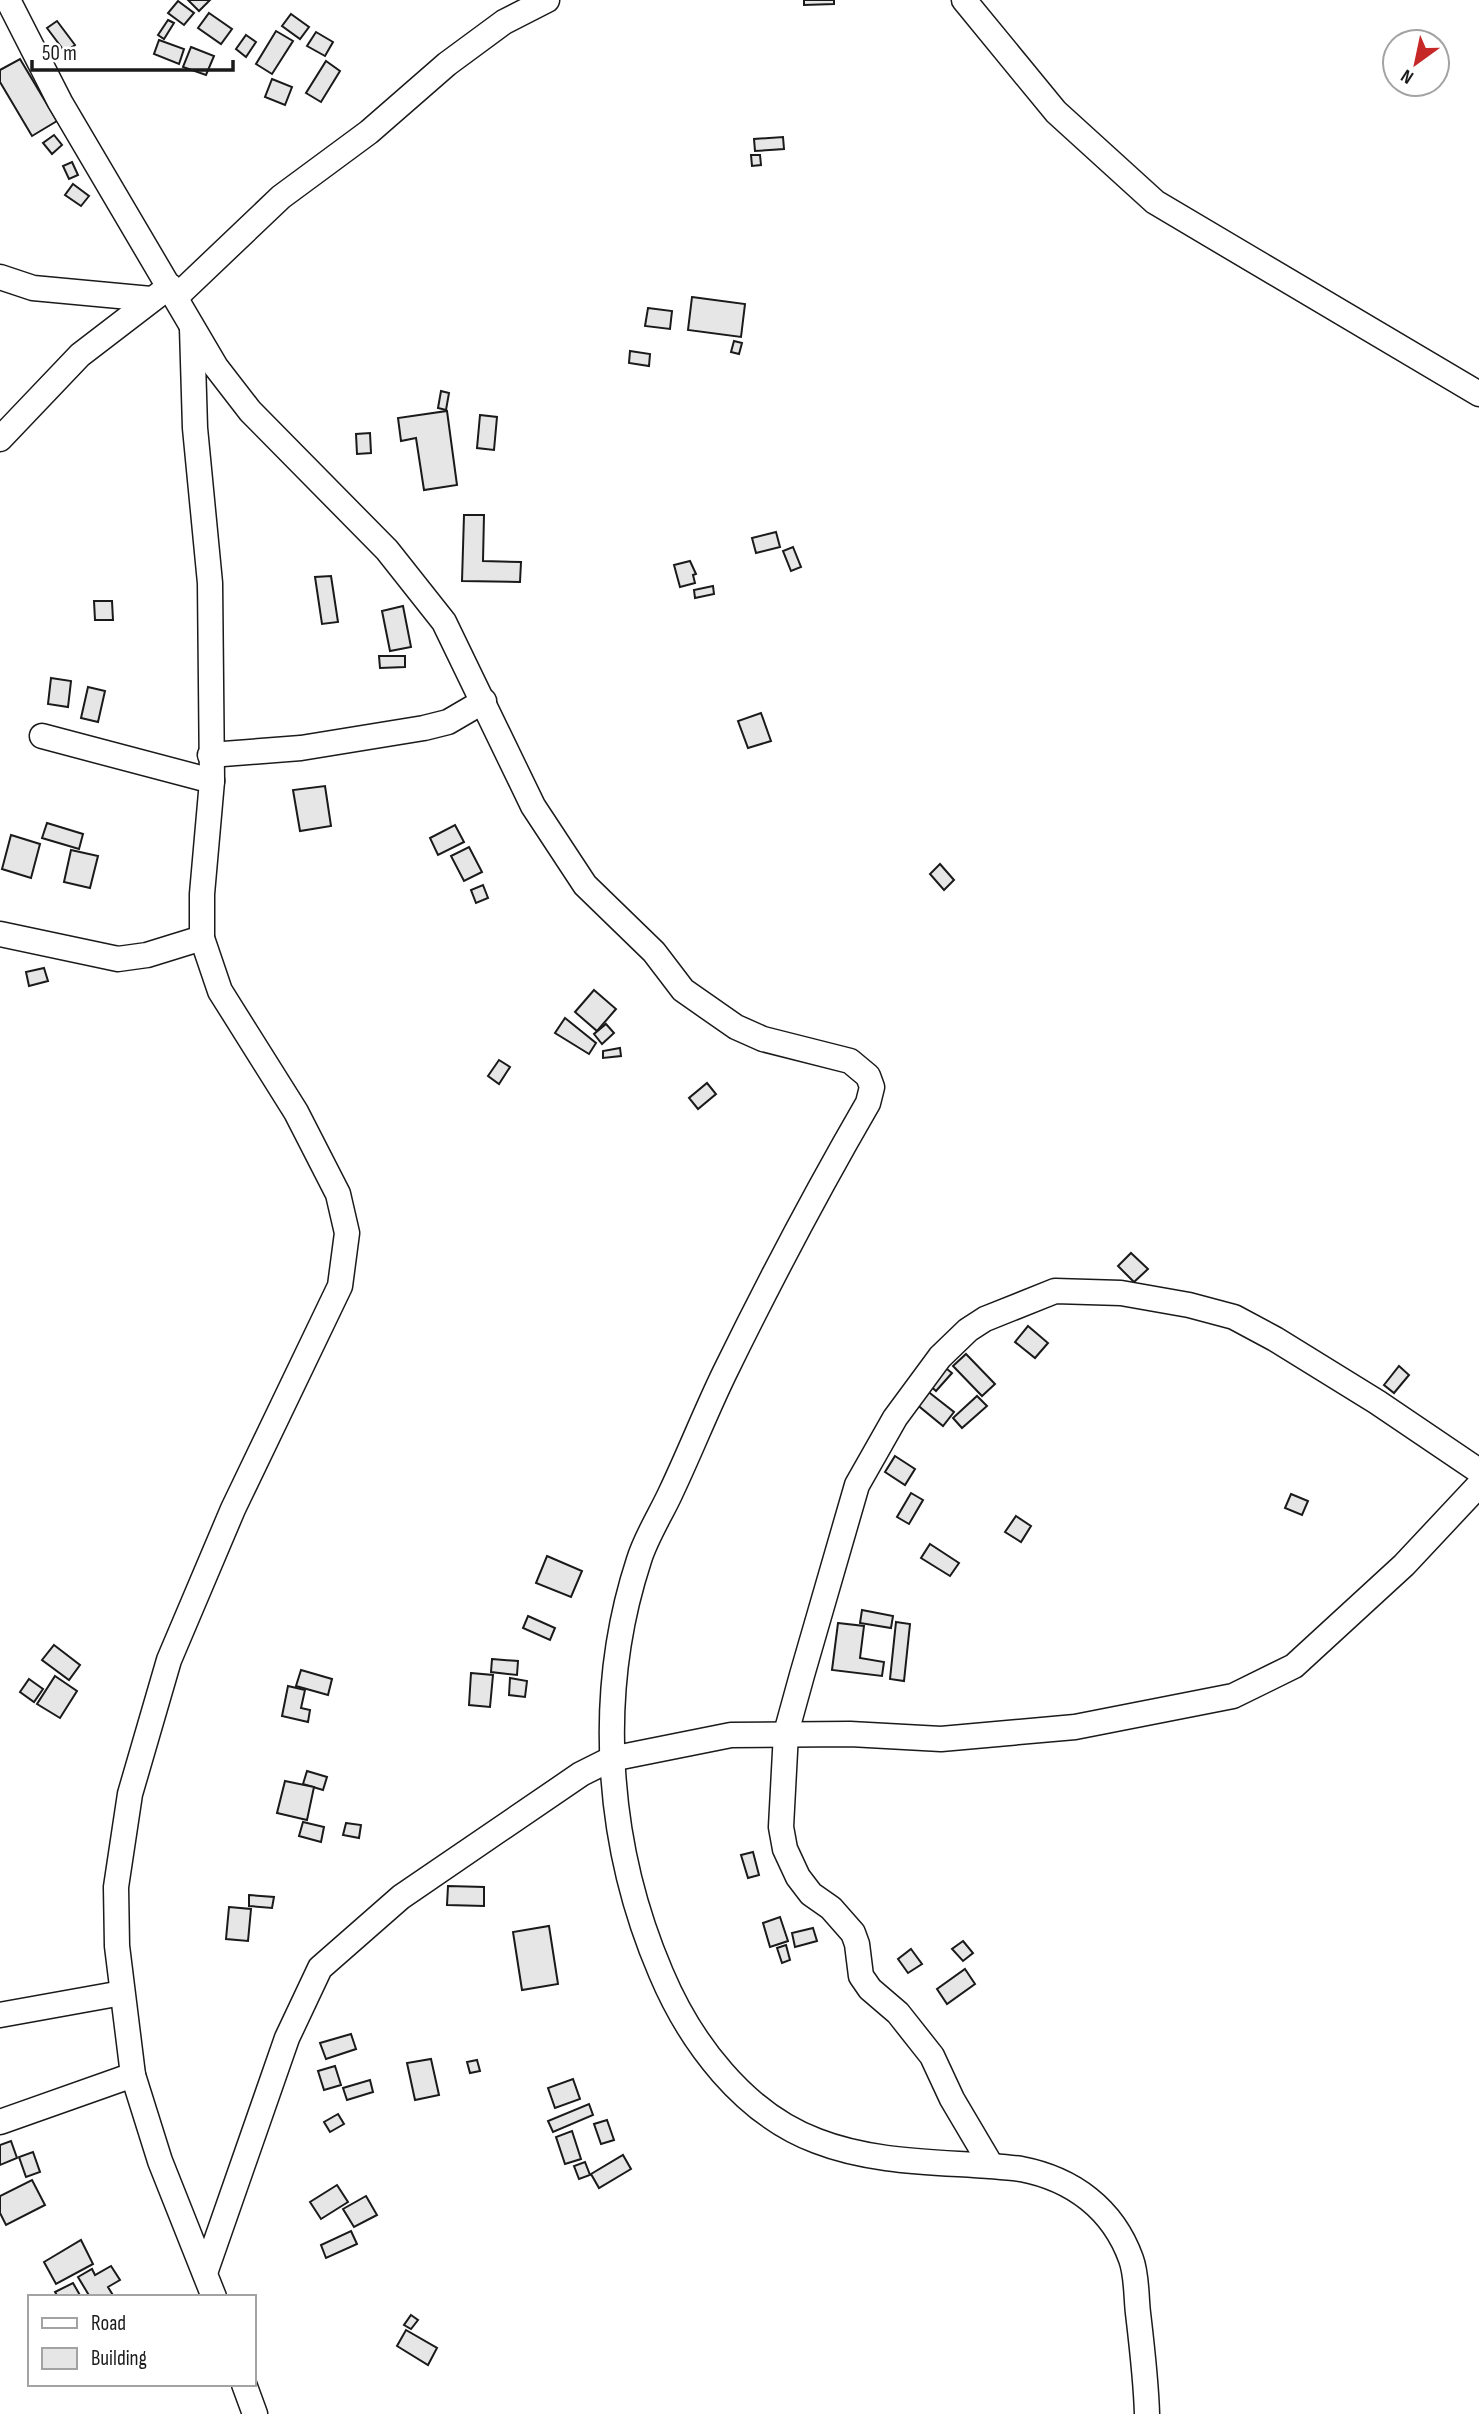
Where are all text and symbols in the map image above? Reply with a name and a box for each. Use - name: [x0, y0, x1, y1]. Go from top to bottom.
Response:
- scale bar: [32, 28, 233, 72]
- north arrow: [1381, 28, 1451, 98]
- text: 50 m: [42, 41, 77, 66]
- text: N: [1397, 64, 1418, 88]
- legend: [28, 2295, 256, 2386]
- text: Road: [91, 2311, 126, 2336]
- text: Building: [91, 2346, 147, 2371]

